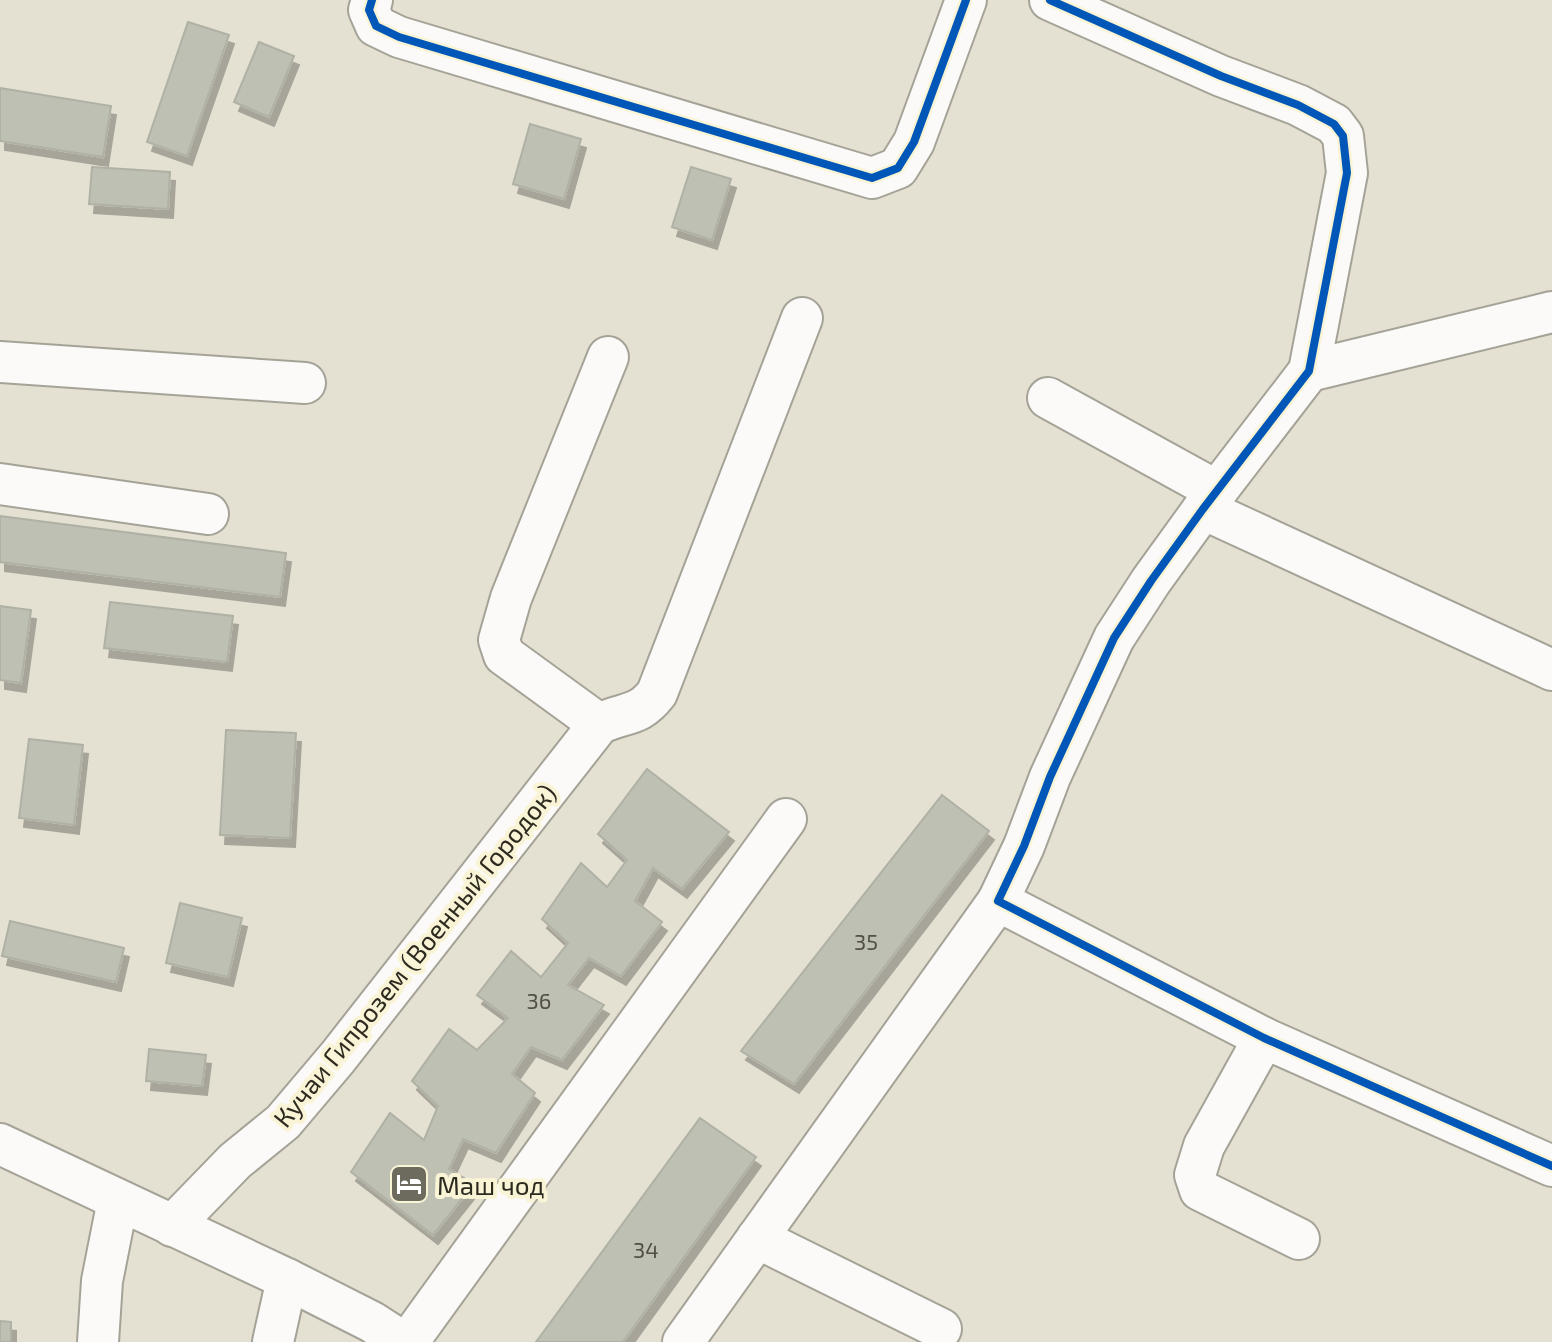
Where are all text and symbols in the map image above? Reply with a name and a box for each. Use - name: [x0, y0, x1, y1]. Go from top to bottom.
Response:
- street label: Кучаи Гипрозем (Военный Городок): [266, 777, 563, 1133]
- house number: 35: [854, 928, 878, 954]
- house number: 36: [527, 987, 551, 1013]
- hotel icon: Маш чод: [388, 1163, 430, 1205]
- place label: Маш чод: [437, 1169, 545, 1200]
- house number: 34: [633, 1236, 659, 1262]

